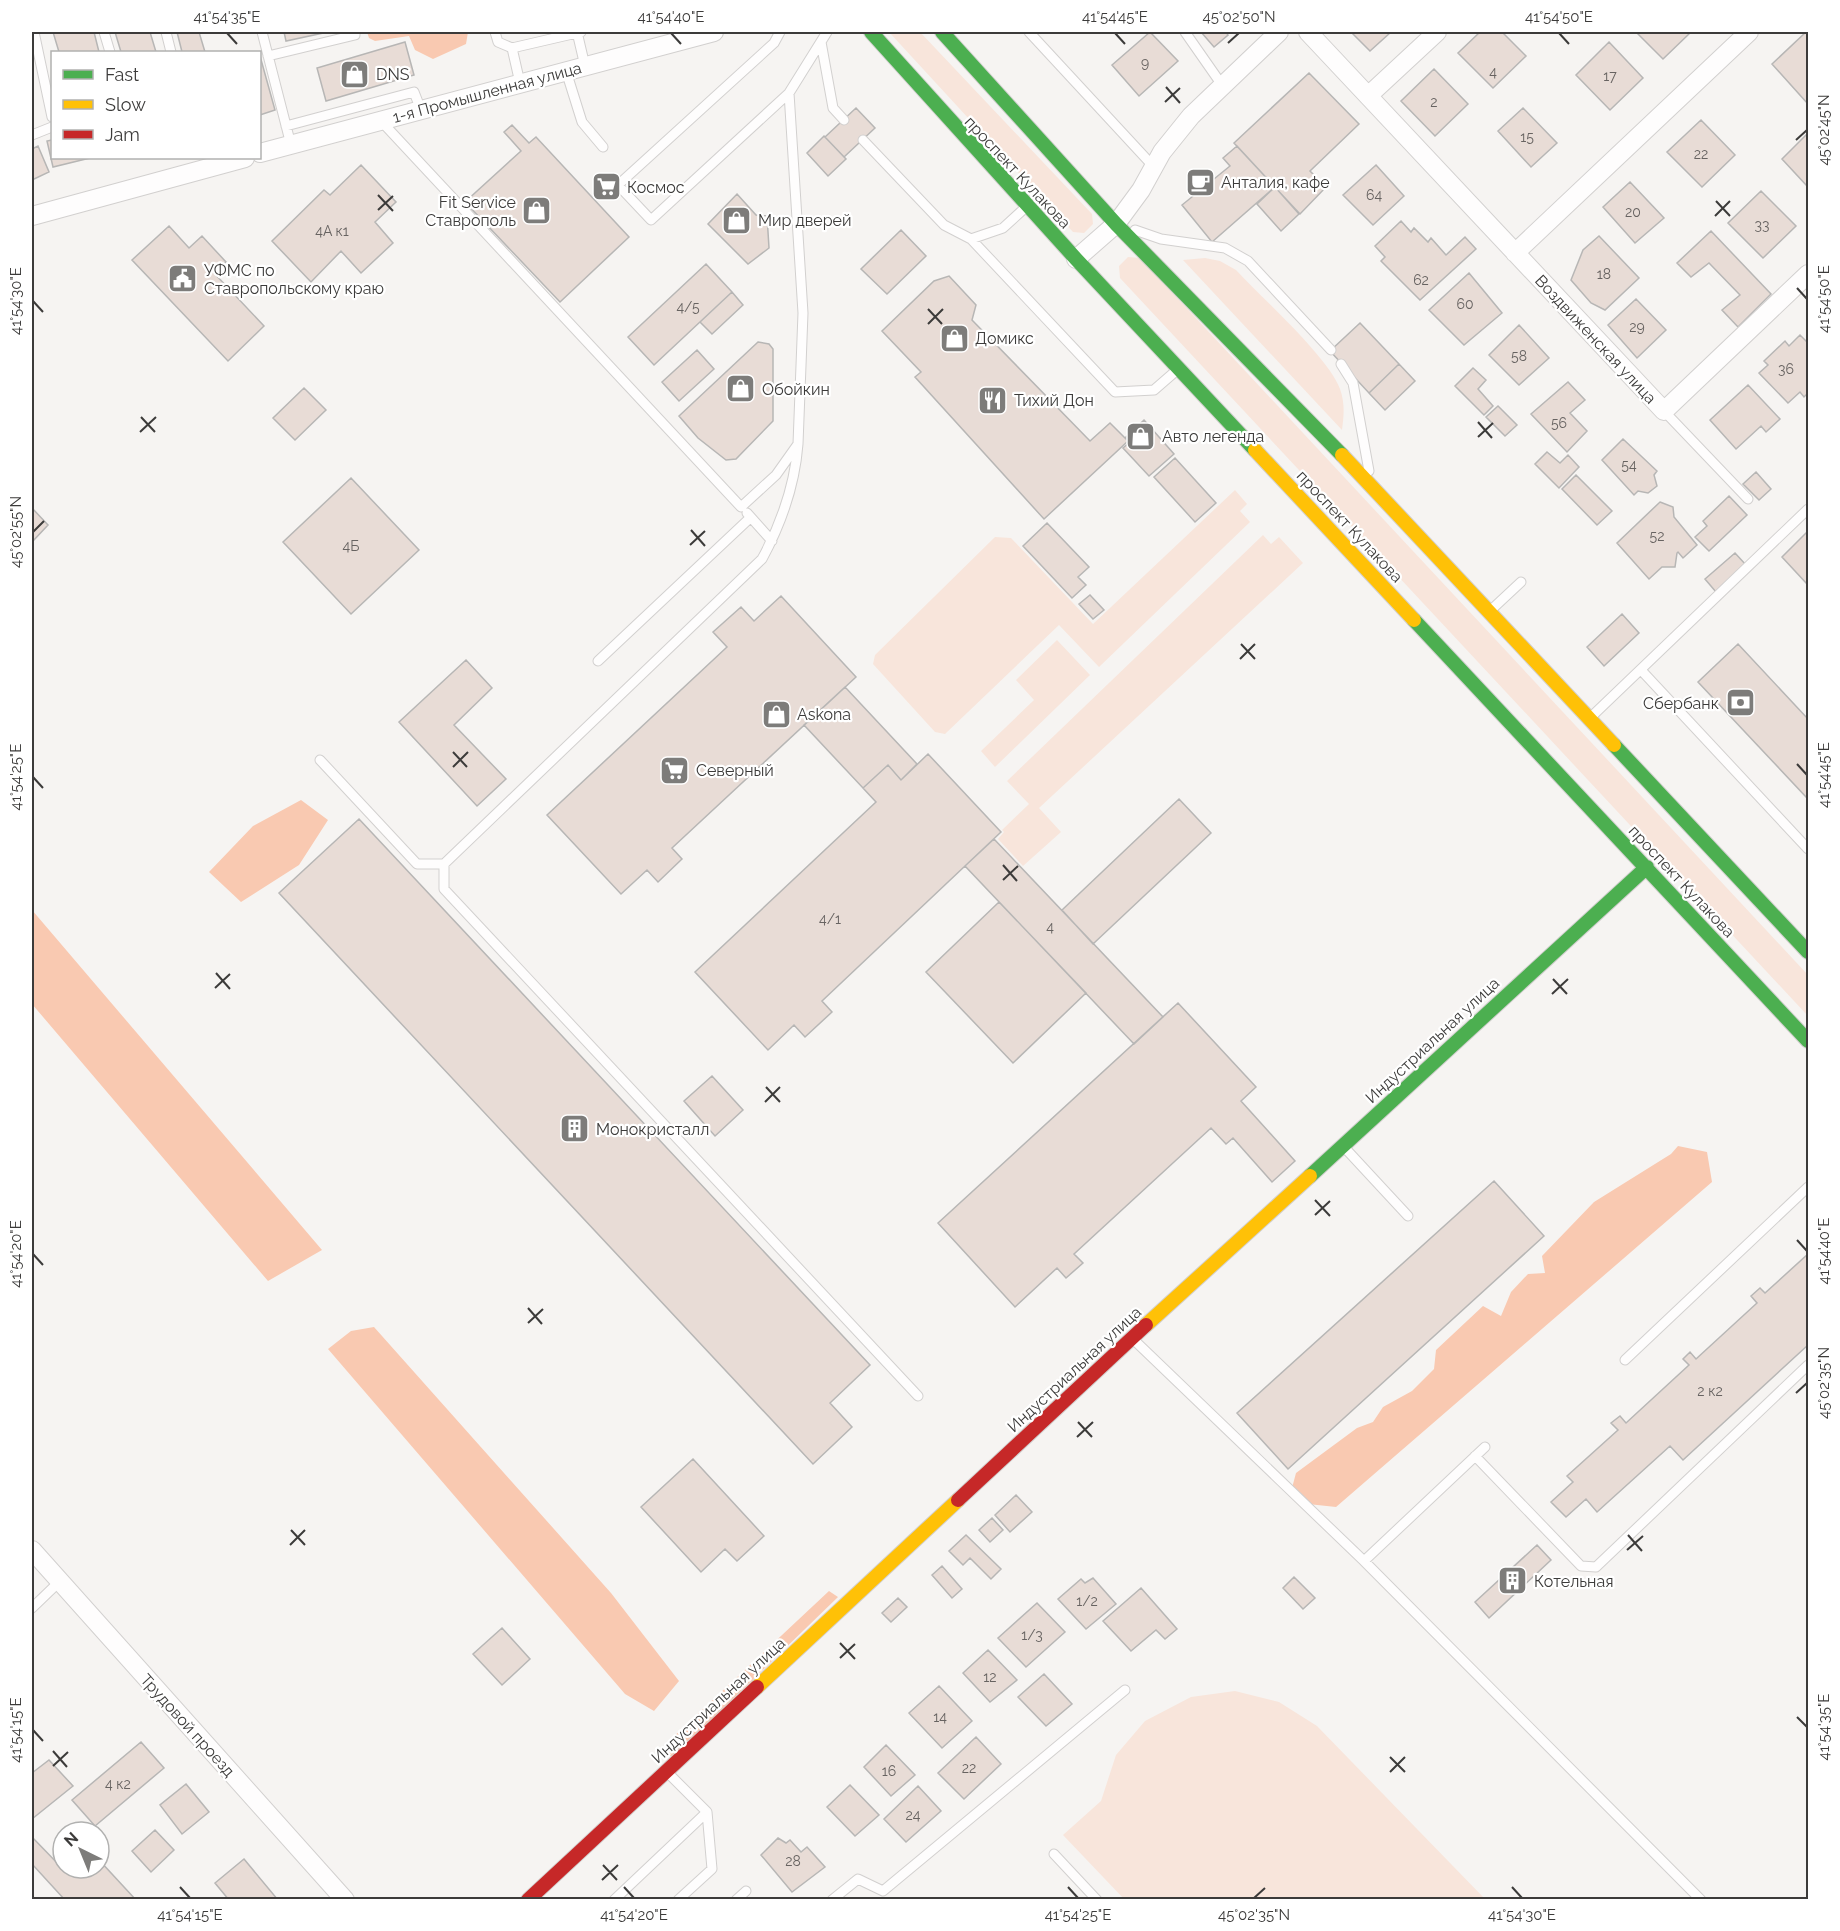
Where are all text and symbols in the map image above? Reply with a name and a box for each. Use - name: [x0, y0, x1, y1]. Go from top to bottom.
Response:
- text: 41°54'35"E: [194, 8, 260, 26]
- text: 41°54'40"E: [638, 8, 704, 26]
- text: 41°54'45"E: [1082, 8, 1148, 26]
- text: 45°02'50"N: [1202, 8, 1276, 26]
- text: 41°54'50"E: [1525, 8, 1593, 26]
- legend: [51, 51, 261, 159]
- house number: 9: [1141, 55, 1149, 71]
- shop icon: DNS: [339, 58, 371, 90]
- street label: 1-я Промышленная улица: [391, 58, 584, 127]
- text: Fast: [105, 64, 139, 85]
- house number: 4: [1489, 64, 1497, 80]
- place label: DNS: [376, 65, 410, 84]
- house number: 17: [1603, 68, 1617, 84]
- text: Slow: [105, 94, 146, 115]
- house number: 2: [1430, 94, 1438, 110]
- text: 45°02'45"N: [1815, 94, 1833, 166]
- street label: проспект Кулакова: [961, 112, 1075, 232]
- text: Jam: [105, 124, 140, 145]
- house number: 15: [1520, 129, 1534, 145]
- house number: 22: [1694, 146, 1708, 162]
- cafe icon: Анталия, кафе: [1184, 166, 1216, 198]
- supermarket icon: Космос: [590, 171, 622, 203]
- place label: Анталия, кафе: [1221, 173, 1330, 192]
- place label: Космос: [627, 178, 685, 197]
- house number: 64: [1366, 187, 1382, 203]
- place label: Fit Service Ставрополь: [425, 193, 516, 230]
- shop icon: Fit Service Ставрополь: [521, 195, 553, 227]
- shop icon: Мир дверей: [721, 204, 753, 236]
- house number: 20: [1625, 204, 1641, 220]
- place label: Мир дверей: [758, 211, 852, 230]
- house number: 33: [1755, 217, 1769, 233]
- house number: 4А к1: [315, 223, 349, 239]
- place label: УФМС по Ставропольскому краю: [204, 261, 384, 298]
- public building icon: УФМС по Ставропольскому краю: [167, 263, 199, 295]
- text: 41°54'50"E: [1815, 265, 1833, 333]
- house number: 18: [1597, 266, 1611, 282]
- text: 41°54'30"E: [7, 267, 25, 335]
- street label: Воздвиженская улица: [1531, 271, 1660, 408]
- house number: 62: [1413, 272, 1429, 288]
- house number: 60: [1456, 296, 1474, 312]
- house number: 4/5: [676, 299, 700, 315]
- house number: 29: [1629, 319, 1645, 335]
- shop icon: Домикс: [938, 322, 970, 354]
- place label: Домикс: [975, 329, 1034, 348]
- house number: 58: [1511, 348, 1527, 364]
- house number: 36: [1778, 361, 1794, 377]
- shop icon: Обойкин: [725, 373, 757, 405]
- place label: Обойкин: [762, 380, 830, 399]
- restaurant icon: Тихий Дон: [977, 384, 1009, 416]
- place label: Тихий Дон: [1014, 391, 1094, 410]
- house number: 56: [1551, 415, 1567, 431]
- shop icon: Авто легенда: [1125, 420, 1157, 452]
- place label: Авто легенда: [1162, 427, 1264, 446]
- house number: 54: [1621, 457, 1637, 473]
- street label: проспект Кулакова: [1293, 466, 1407, 586]
- text: 45°02'55"N: [7, 496, 25, 568]
- house number: 52: [1650, 528, 1664, 544]
- house number: 4Б: [343, 538, 359, 554]
- bank icon: Сбербанк: [1724, 687, 1756, 719]
- place label: Сбербанк: [1643, 694, 1719, 713]
- shop icon: Askona: [760, 698, 792, 730]
- place label: Askona: [797, 705, 851, 724]
- text: 41°54'45"E: [1815, 742, 1833, 808]
- text: 41°54'25"E: [7, 744, 25, 810]
- supermarket icon: Северный: [659, 754, 691, 786]
- place label: Северный: [696, 761, 774, 780]
- street label: проспект Кулакова: [1625, 821, 1739, 941]
- house number: 4/1: [819, 911, 841, 927]
- house number: 4: [1046, 919, 1054, 935]
- street label: Индустриальная улица: [1362, 973, 1503, 1107]
- building icon: Монокристалл: [559, 1113, 591, 1145]
- place label: Монокристалл: [596, 1120, 709, 1139]
- text: 41°54'40"E: [1815, 1218, 1833, 1284]
- text: 41°54'20"E: [7, 1220, 25, 1288]
- street label: Индустриальная улица: [1004, 1302, 1145, 1436]
- text: 45°02'35"N: [1815, 1347, 1833, 1419]
- house number: 2 к2: [1697, 1383, 1723, 1399]
- building icon: Котельная: [1497, 1565, 1529, 1597]
- place label: Котельная: [1534, 1572, 1613, 1591]
- house number: 1/2: [1076, 1593, 1098, 1609]
- house number: 1/3: [1021, 1627, 1043, 1643]
- street label: Индустриальная улица: [648, 1633, 789, 1767]
- house number: 12: [983, 1669, 997, 1685]
- street label: Трудовой проезд: [137, 1670, 239, 1781]
- text: 41°54'35"E: [1815, 1694, 1833, 1760]
- text: 41°54'15"E: [7, 1697, 25, 1763]
- house number: 14: [933, 1709, 947, 1725]
- house number: 22: [962, 1760, 976, 1776]
- house number: 16: [882, 1763, 896, 1779]
- house number: 4 к2: [105, 1776, 131, 1792]
- house number: 24: [906, 1807, 921, 1823]
- north arrow: [51, 1820, 111, 1880]
- text: N: [60, 1828, 82, 1851]
- house number: 28: [785, 1853, 801, 1869]
- text: 41°54'15"E: [157, 1906, 223, 1924]
- text: 41°54'20"E: [600, 1906, 668, 1924]
- text: 41°54'25"E: [1045, 1906, 1111, 1924]
- text: 45°02'35"N: [1218, 1906, 1290, 1924]
- text: 41°54'30"E: [1488, 1906, 1556, 1924]

